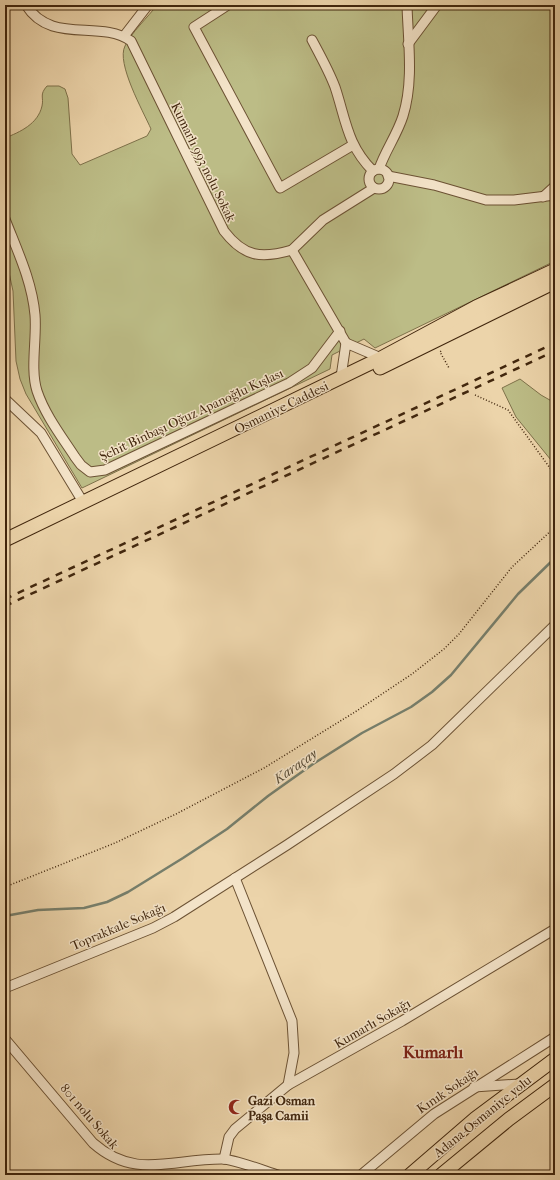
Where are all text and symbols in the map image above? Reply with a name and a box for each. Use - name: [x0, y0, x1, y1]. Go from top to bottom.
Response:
- street label: Kumarlı 993 nolu Sokak: [168, 100, 239, 225]
- street label: Şehit Binbaşı Oğuz Apanoğlu Kışlası: [97, 365, 286, 465]
- street label: Osmaniye Caddesi: [232, 378, 331, 437]
- water label: Karaçay: [269, 745, 321, 788]
- street label: Toprakkale Sokağı: [69, 900, 168, 953]
- street label: Kumarlı Sokağı: [331, 995, 413, 1051]
- district label: Kumarlı: [403, 1042, 464, 1062]
- street label: Kınık Sokağı: [414, 1064, 481, 1116]
- street label: Adana-Osmaniye yolu: [430, 1072, 535, 1161]
- street label: 801 nolu Sokak: [57, 1081, 122, 1152]
- place label: Gazi Osman Paşa Camii: [248, 1093, 316, 1124]
- mosque icon: Gazi Osman Paşa Camii: [227, 1098, 245, 1116]

